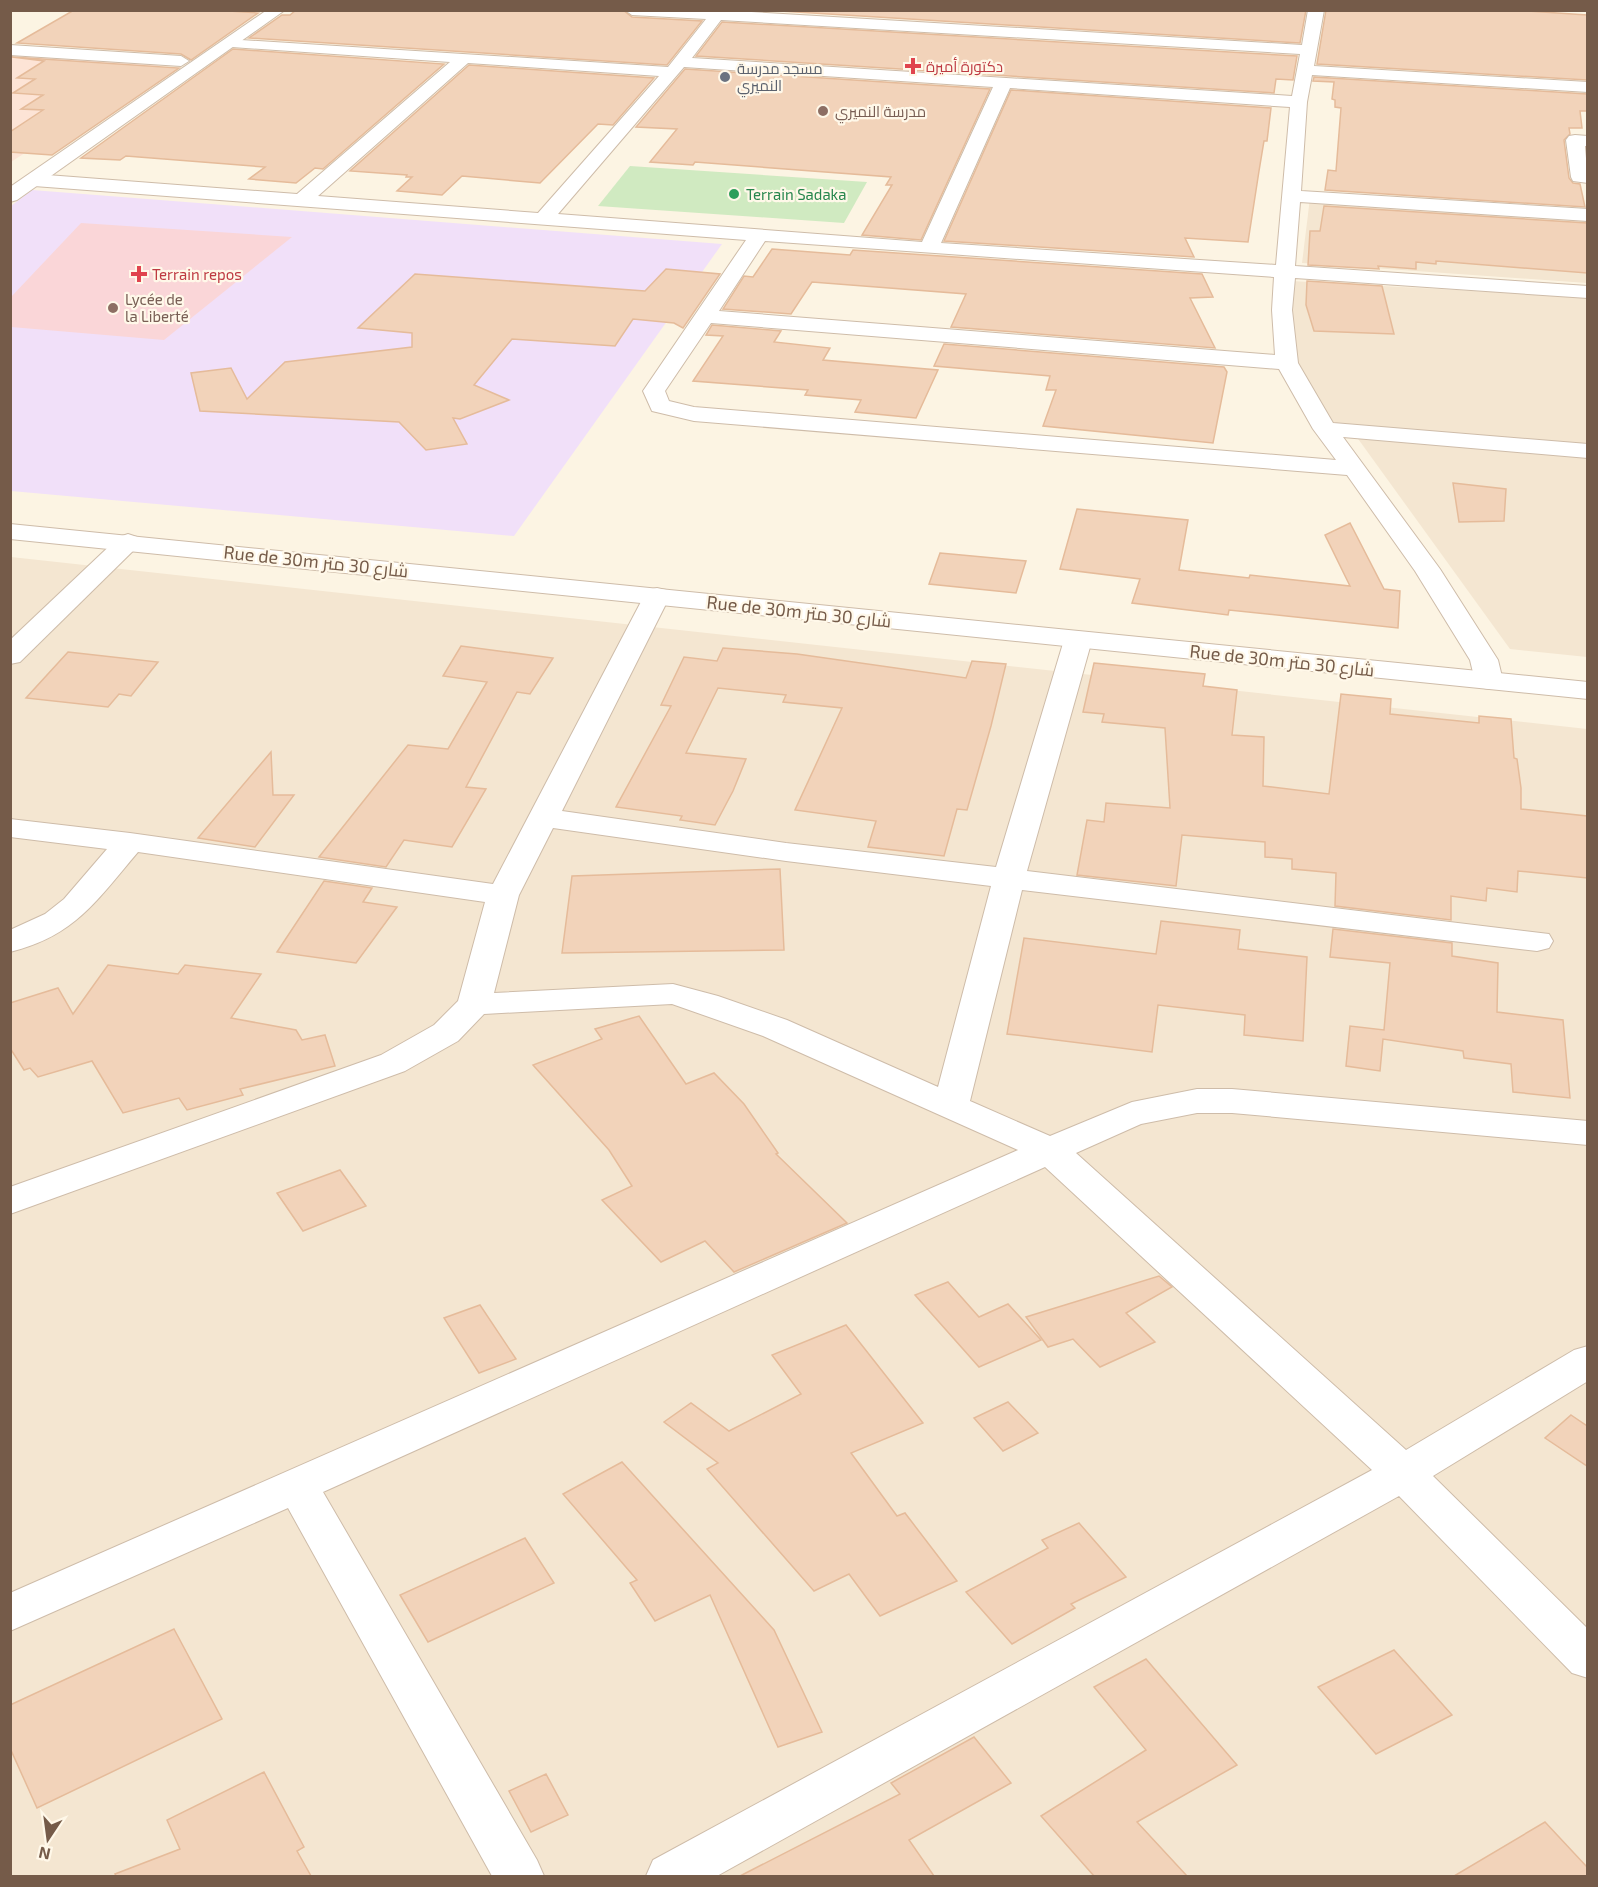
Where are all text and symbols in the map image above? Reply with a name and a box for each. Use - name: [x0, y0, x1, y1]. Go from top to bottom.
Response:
- marker: دكتورة أميرة: [904, 57, 922, 75]
- place label: دكتورة أميرة: [926, 57, 1003, 76]
- place label: مسجد مدرسة النميري: [737, 59, 823, 98]
- marker: مسجد مدرسة النميري: [718, 70, 732, 84]
- place label: مدرسة النميري: [835, 102, 926, 124]
- marker: مدرسة النميري: [816, 104, 830, 118]
- place label: Terrain Sadaka: [746, 185, 847, 203]
- marker: Terrain Sadaka: [727, 187, 741, 201]
- marker: Terrain repos: [130, 265, 148, 283]
- place label: Terrain repos: [152, 265, 242, 283]
- place label: Lycée de la Liberté: [125, 290, 189, 325]
- marker: Lycée de la Liberté: [106, 301, 120, 315]
- street label: Rue de 30m شارع 30 متر: [222, 540, 410, 584]
- street label: Rue de 30m شارع 30 متر: [705, 590, 893, 634]
- street label: Rue de 30m شارع 30 متر: [1188, 639, 1376, 683]
- north arrow: [18, 1809, 78, 1869]
- text: N: [37, 1844, 52, 1865]

